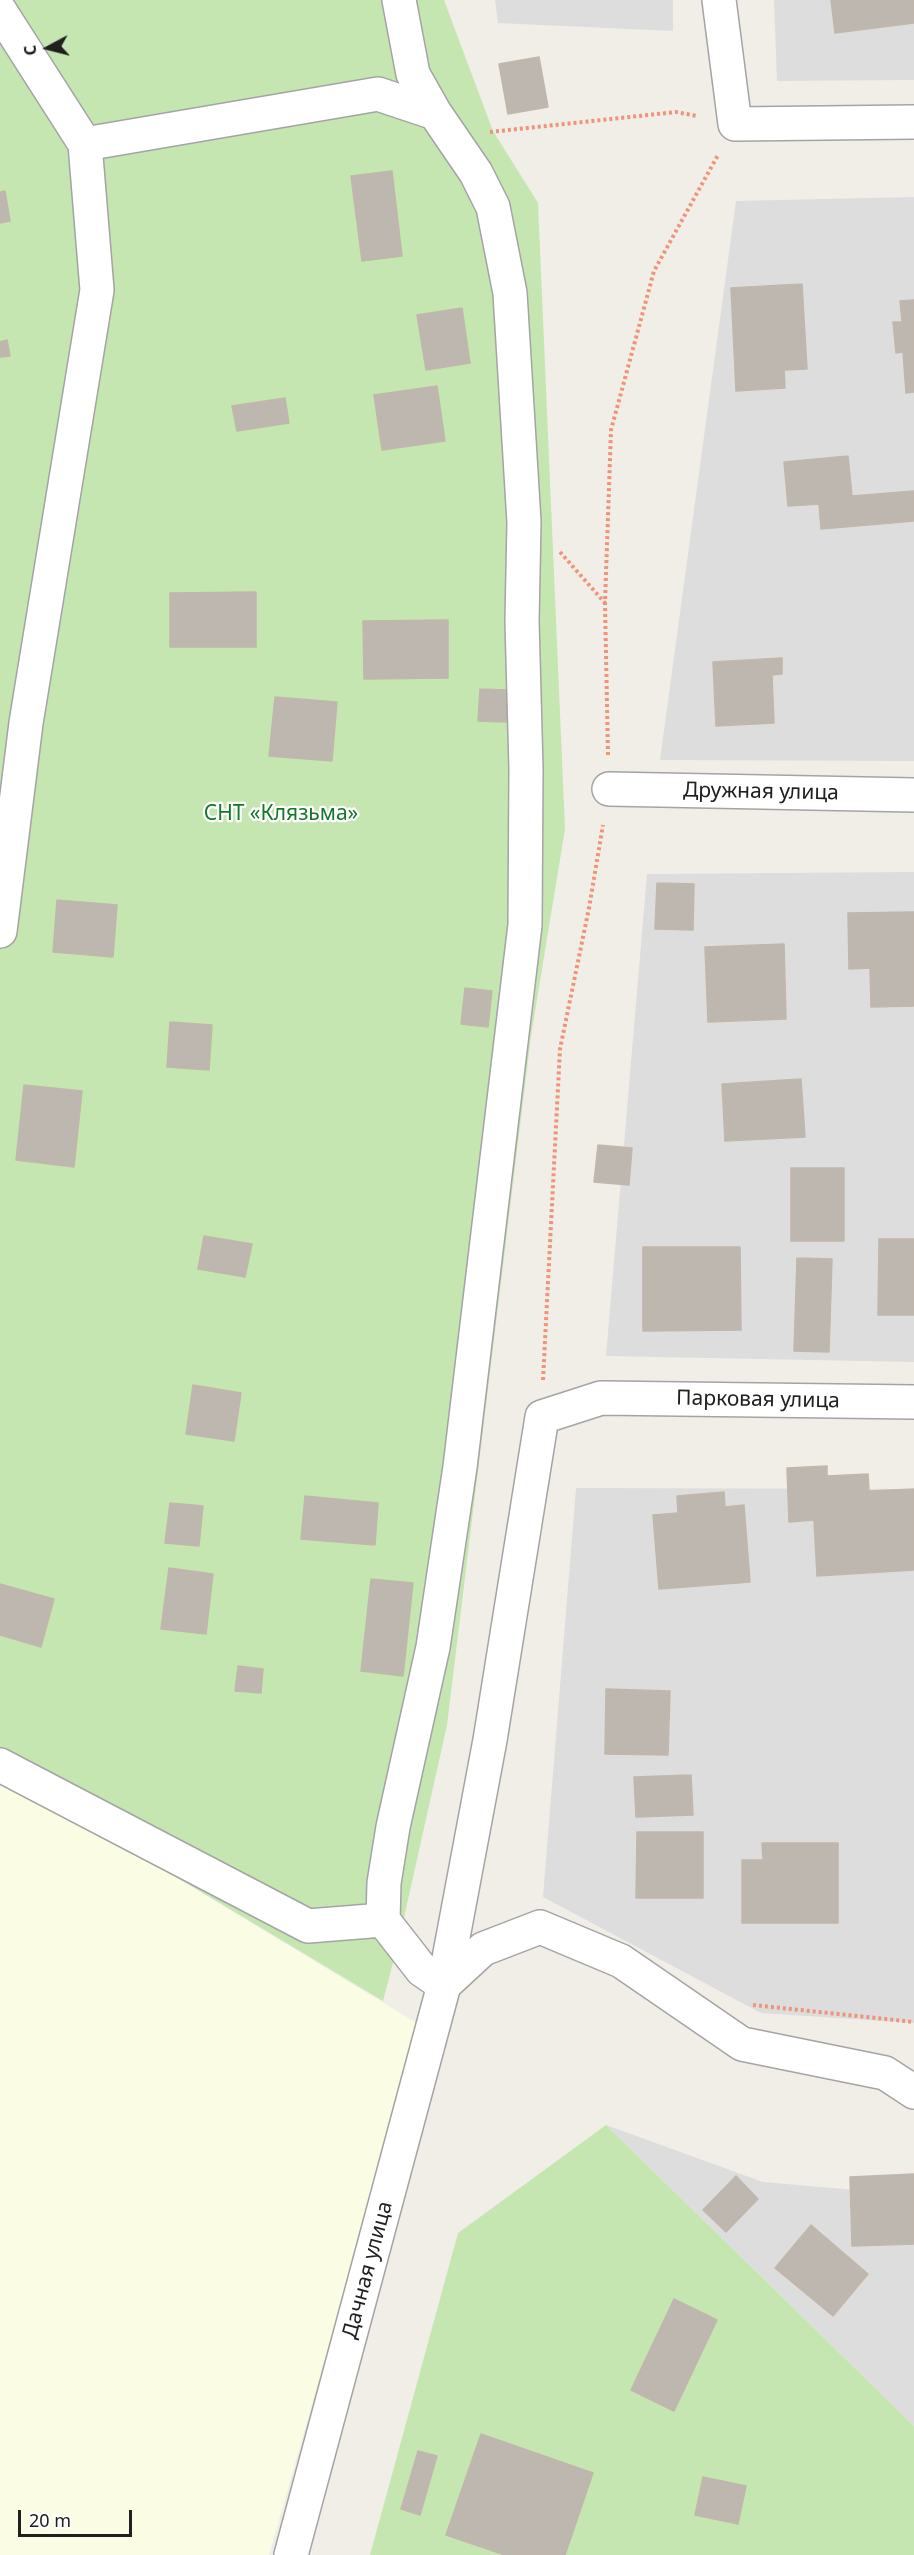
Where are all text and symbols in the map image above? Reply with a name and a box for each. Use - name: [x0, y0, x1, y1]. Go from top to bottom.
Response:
- north arrow: [18, 18, 78, 78]
- text: С: [19, 44, 42, 57]
- street label: Дружная улица: [683, 778, 839, 806]
- park label: СНТ «Клязьма»: [204, 801, 358, 827]
- street label: Парковая улица: [676, 1386, 840, 1414]
- street label: Дачная улица: [338, 2199, 398, 2341]
- scale bar: [21, 2498, 135, 2536]
- text: 20 m: [29, 2508, 71, 2532]

